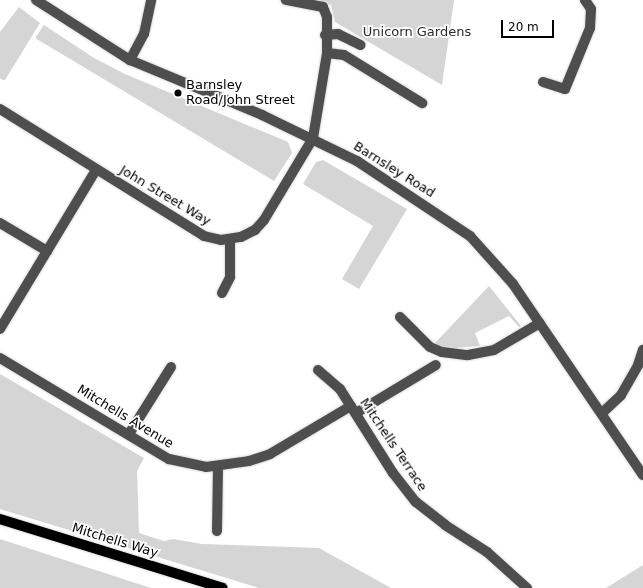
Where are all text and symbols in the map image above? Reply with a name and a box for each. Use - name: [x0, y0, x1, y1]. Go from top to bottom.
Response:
- scale bar: [503, 12, 556, 38]
- text: 20 m: [508, 20, 539, 34]
- park label: Unicorn Gardens: [363, 24, 471, 40]
- place label: Barnsley Road/John Street: [186, 78, 295, 109]
- marker: Barnsley Road/John Street: [173, 88, 183, 98]
- street label: Barnsley Road: [350, 139, 438, 201]
- street label: John Street Way: [117, 163, 213, 229]
- street label: Mitchells Avenue: [74, 382, 176, 452]
- street label: Mitchells Terrace: [356, 396, 430, 494]
- street label: Mitchells Way: [70, 521, 160, 561]

